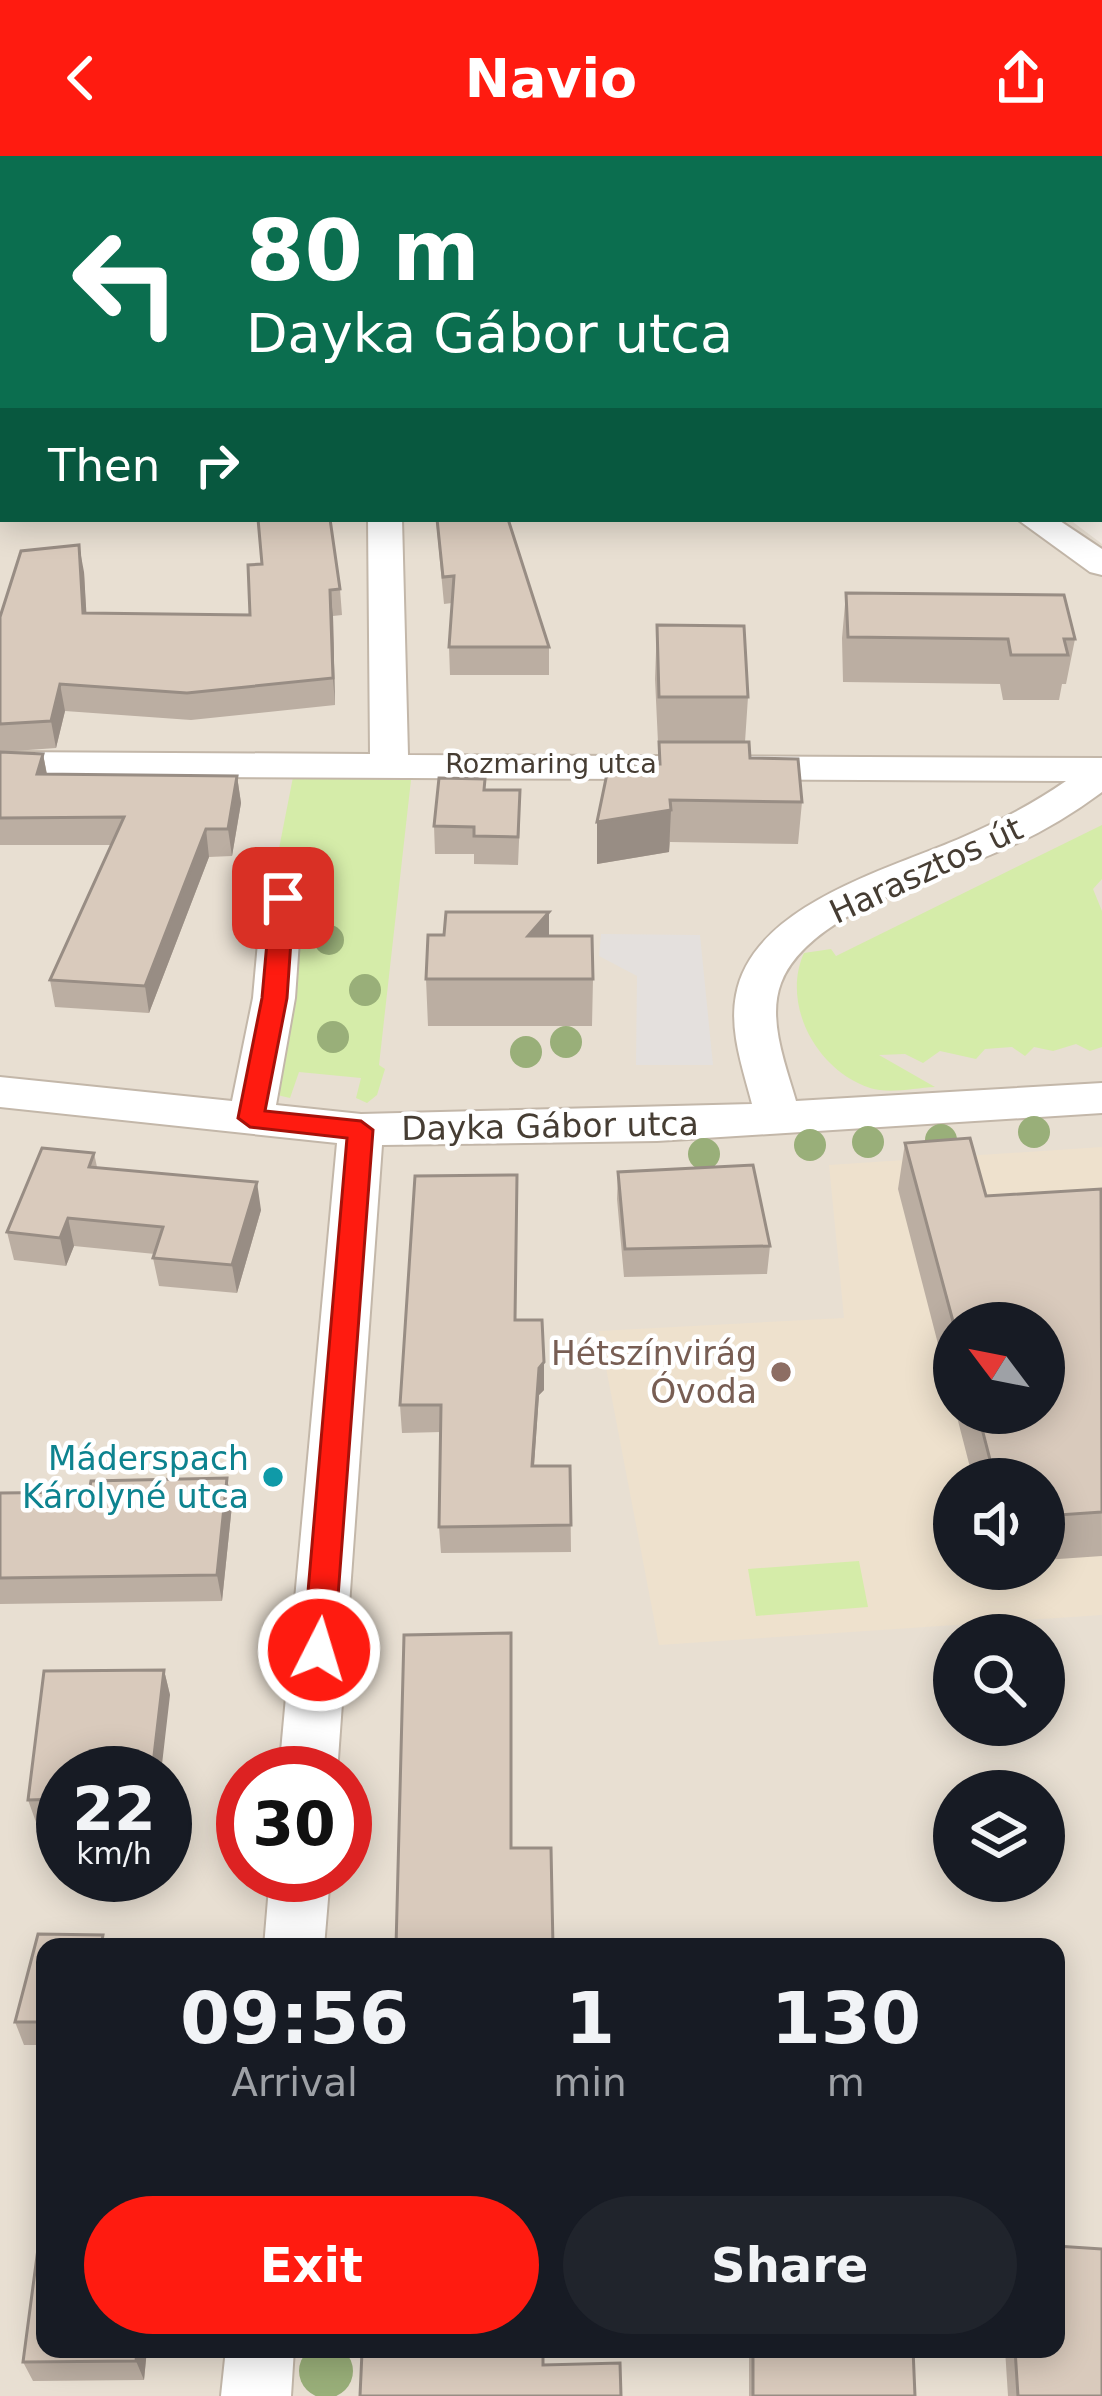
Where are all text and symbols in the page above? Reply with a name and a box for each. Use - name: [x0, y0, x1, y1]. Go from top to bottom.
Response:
- icon: back: [48, 45, 114, 111]
- icon: share: [988, 45, 1054, 111]
- text: Navio: [465, 47, 637, 110]
- text: 80 m: [246, 202, 480, 300]
- icon: left: [48, 204, 204, 360]
- text: Dayka Gábor utca: [246, 302, 733, 365]
- icon: right: [184, 432, 250, 498]
- text: Then: [48, 439, 160, 492]
- street label: Rozmaring utca: [445, 748, 657, 779]
- street label: Harasztos út: [823, 808, 1029, 932]
- pin: [232, 847, 334, 949]
- icon: arrive: [250, 865, 316, 931]
- street label: Dayka Gábor utca: [401, 1104, 699, 1148]
- north arrow: [933, 1302, 1065, 1434]
- map controls: [933, 1302, 1065, 1902]
- place label: Hétszínvirág Óvoda: [551, 1334, 757, 1411]
- marker: Hétszínvirág Óvoda: [768, 1359, 794, 1385]
- place label: Máderspach Károlyné utca: [22, 1439, 249, 1516]
- button: sound: [933, 1458, 1065, 1590]
- marker: Máderspach Károlyné utca: [260, 1464, 286, 1490]
- position arrow: [256, 1587, 382, 1713]
- button: search: [933, 1614, 1065, 1746]
- speed limit sign: 30: [216, 1746, 372, 1902]
- button: layers: [933, 1770, 1065, 1902]
- text: 22: [72, 1774, 156, 1844]
- text: km/h: [76, 1836, 152, 1871]
- text: 09:56: [180, 1976, 409, 2060]
- text: 1: [565, 1976, 615, 2060]
- text: 130: [771, 1976, 921, 2060]
- text: Arrival: [231, 2060, 358, 2105]
- text: min: [553, 2060, 627, 2105]
- text: m: [827, 2060, 865, 2105]
- button: Exit: [84, 2196, 539, 2334]
- button: Share: [563, 2196, 1017, 2334]

